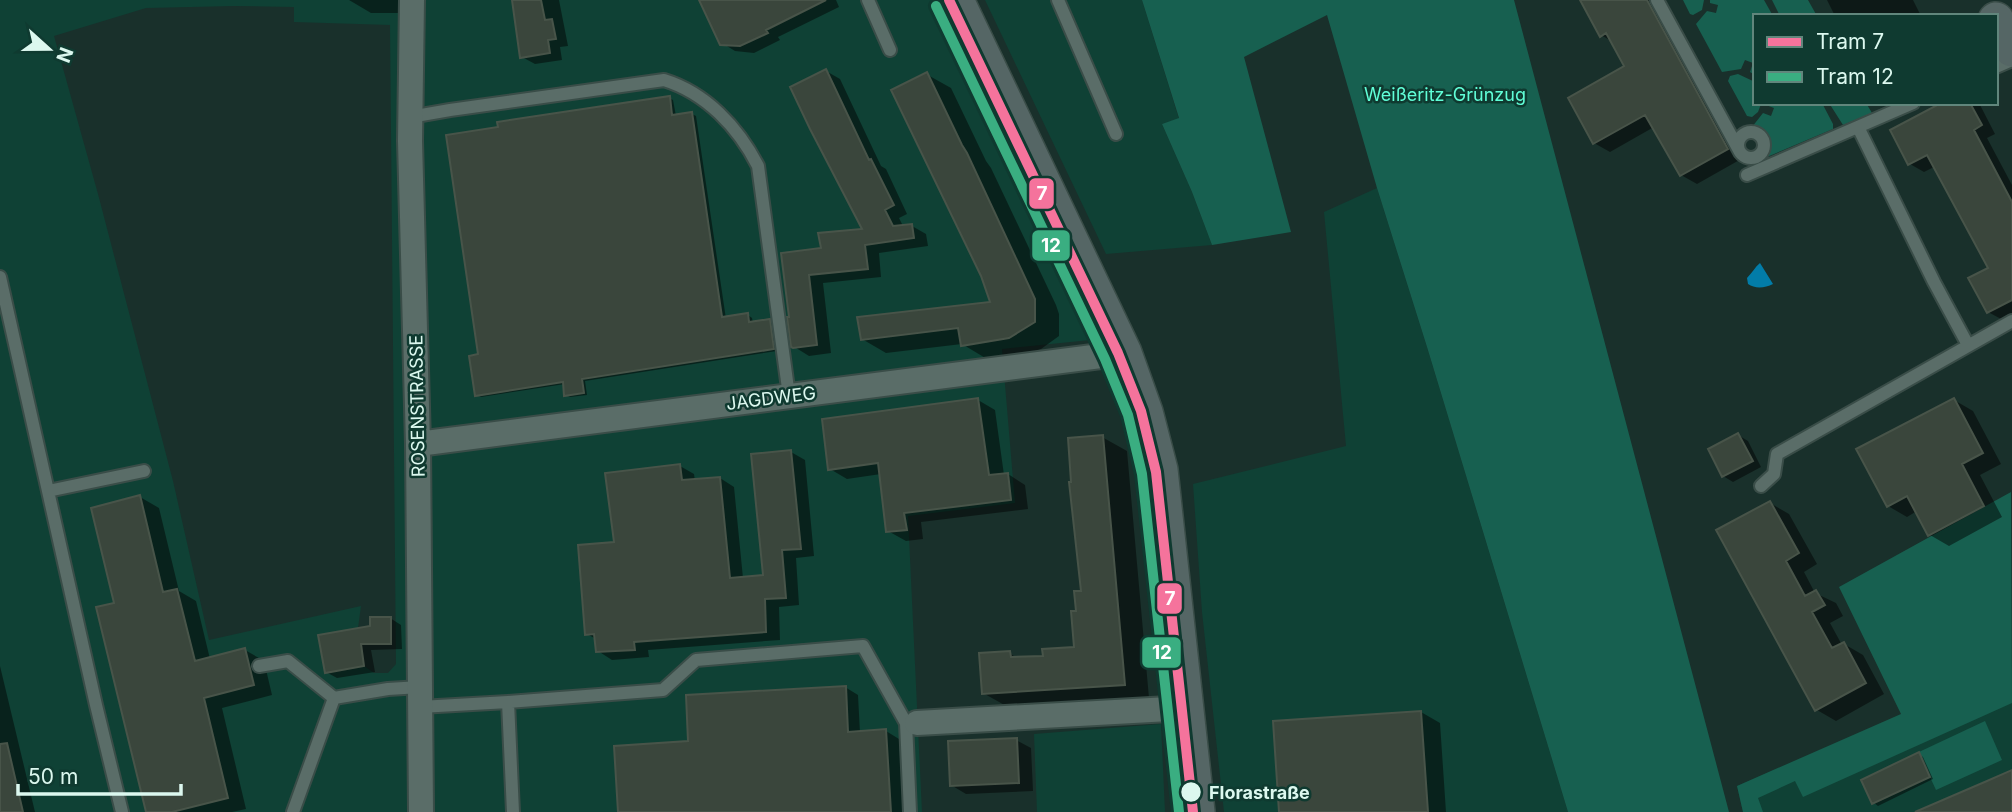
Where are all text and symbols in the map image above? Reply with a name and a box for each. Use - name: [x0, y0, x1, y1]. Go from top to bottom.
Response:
- north arrow: [14, 14, 84, 84]
- legend: [1753, 14, 1998, 105]
- text: Tram 7: [1816, 29, 1884, 54]
- text: N: [51, 44, 78, 66]
- text: Tram 12: [1816, 64, 1894, 89]
- park label: Weißeritz-Grünzug: [1364, 84, 1526, 105]
- line badge: 7: [1028, 177, 1055, 210]
- text: 7: [1036, 182, 1048, 205]
- line badge: 12: [1031, 229, 1071, 262]
- text: 12: [1041, 234, 1061, 257]
- street label: ROSENSTRASSE: [405, 335, 429, 477]
- street label: JAGDWEG: [725, 382, 817, 414]
- line badge: 7: [1156, 582, 1183, 615]
- text: 7: [1164, 587, 1176, 610]
- line badge: 12: [1141, 636, 1182, 669]
- text: 12: [1152, 641, 1172, 664]
- scale bar: [18, 752, 180, 796]
- text: 50 m: [28, 764, 78, 789]
- marker: Florastraße: [1179, 780, 1203, 804]
- place label: Florastraße: [1209, 782, 1310, 803]

